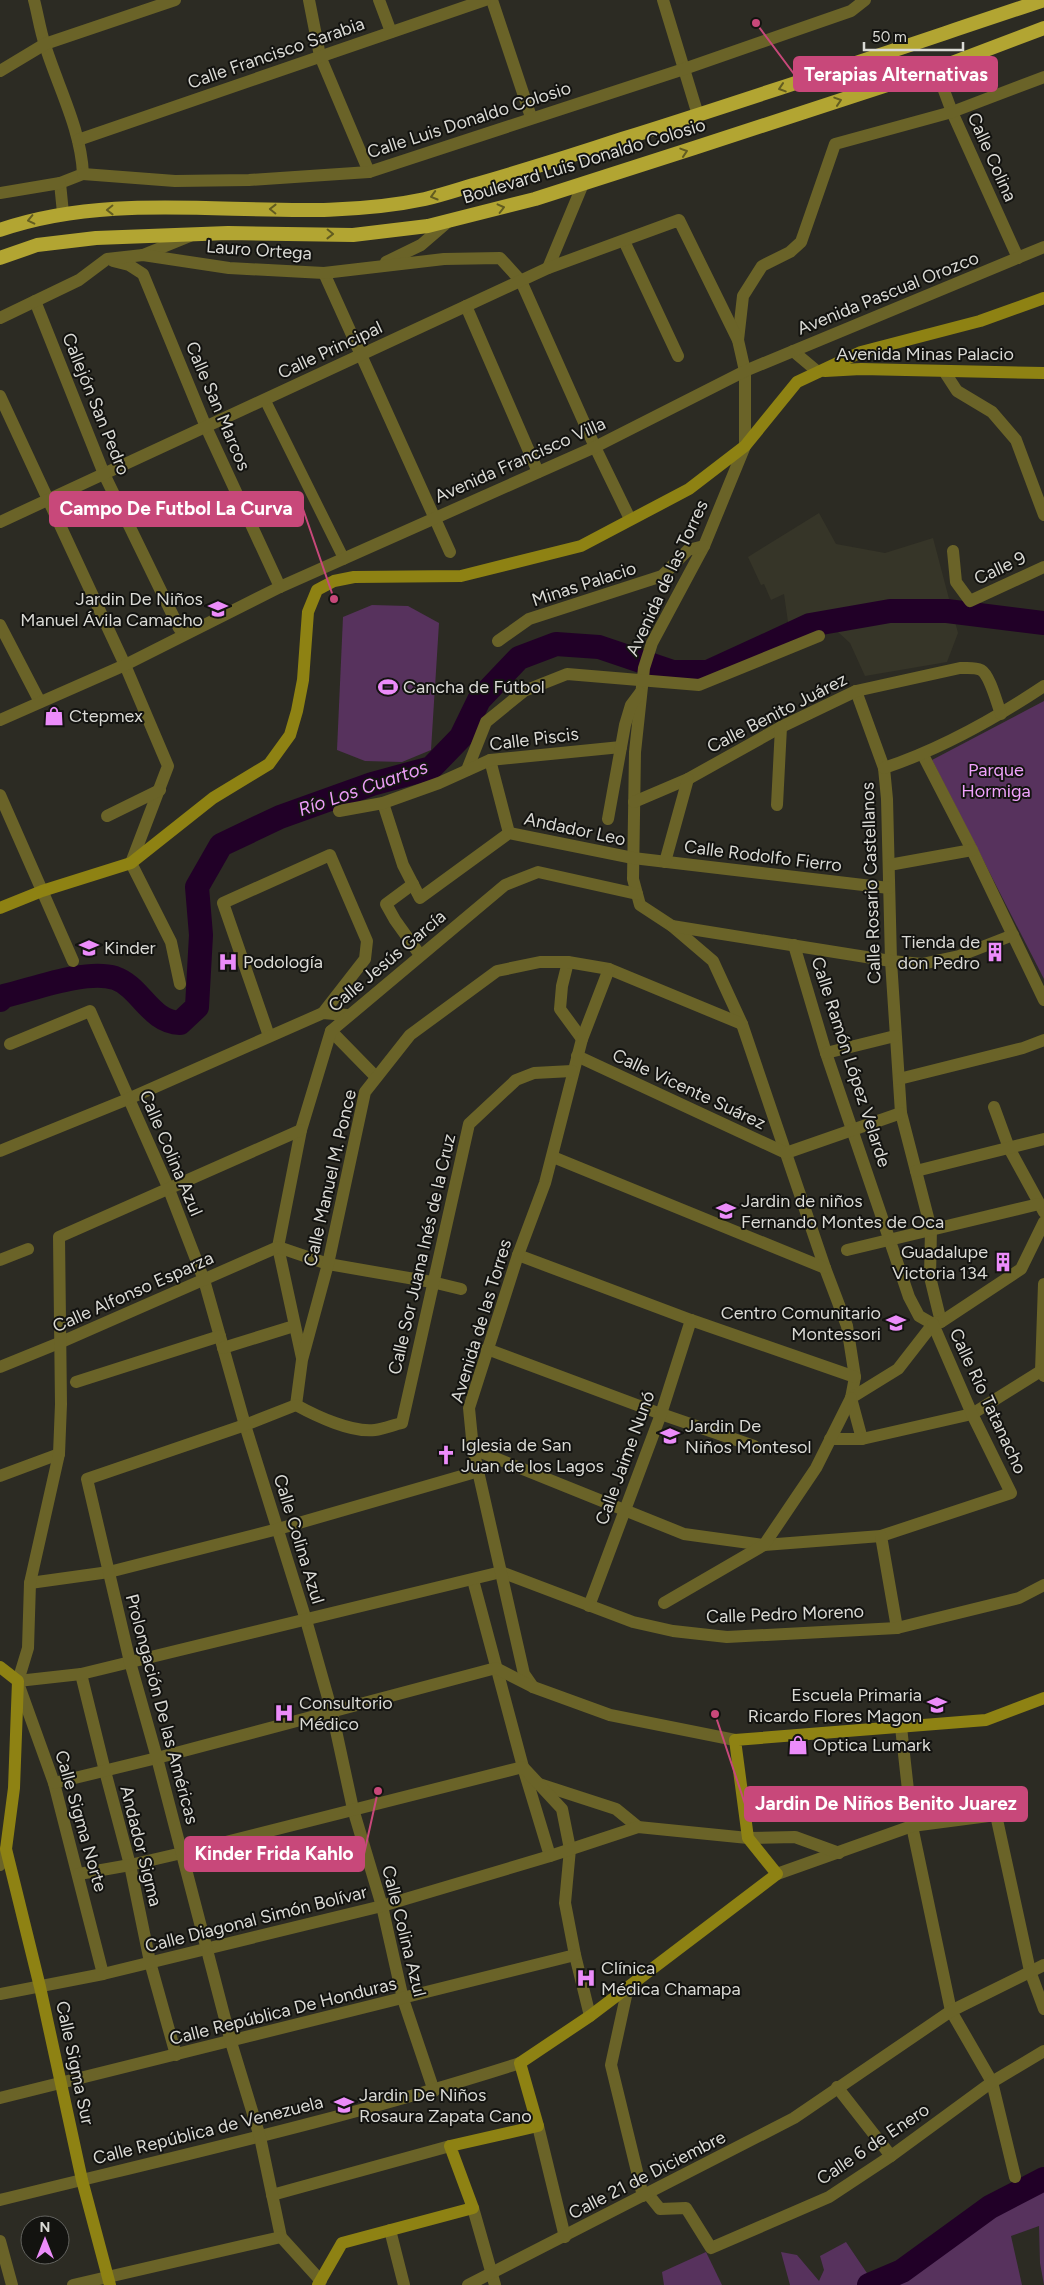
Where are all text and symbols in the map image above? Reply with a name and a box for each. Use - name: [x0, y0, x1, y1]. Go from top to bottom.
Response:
- street label: Calle Francisco Sarabia: [185, 12, 367, 94]
- scale bar: [864, 20, 963, 52]
- text: 50 m: [872, 28, 907, 46]
- callout: Terapias Alternativas: [794, 57, 997, 91]
- text: Terapias Alternativas: [804, 63, 988, 86]
- street label: Calle Luis Donaldo Colosio: [364, 77, 574, 163]
- one-way arrow: [778, 82, 786, 92]
- one-way arrow: [833, 97, 842, 107]
- street label: Calle Colina: [963, 109, 1021, 205]
- street label: Boulevard Luis Donaldo Colosio: [460, 113, 708, 209]
- one-way arrow: [679, 147, 687, 157]
- one-way arrow: [431, 191, 439, 201]
- one-way arrow: [269, 203, 277, 214]
- one-way arrow: [496, 203, 504, 213]
- one-way arrow: [106, 204, 114, 215]
- one-way arrow: [27, 214, 36, 225]
- one-way arrow: [326, 229, 334, 239]
- street label: Lauro Ortega: [205, 235, 313, 265]
- street label: Avenida Pascual Orozco: [794, 246, 982, 340]
- street label: Calle Principal: [274, 316, 386, 384]
- street label: Callejón San Pedro: [57, 330, 135, 478]
- street label: Calle San Marcos: [181, 338, 255, 474]
- street label: Avenida Minas Palacio: [836, 343, 1014, 365]
- street label: Avenida Francisco Villa: [431, 412, 609, 508]
- callout: Campo De Futbol La Curva: [50, 492, 303, 526]
- street label: Avenida de las Torres: [621, 496, 713, 660]
- text: Campo De Futbol La Curva: [59, 497, 293, 520]
- street label: Calle 9: [971, 547, 1029, 589]
- street label: Minas Palacio: [529, 557, 639, 611]
- place label: Jardin De Niños Manuel Ávila Camacho: [20, 588, 203, 631]
- school or university icon: Jardin De Niños Manuel Ávila Camacho: [207, 598, 229, 620]
- street label: Calle Benito Juárez: [703, 668, 851, 758]
- sports icon: Cancha de Fútbol: [377, 676, 399, 698]
- place label: Cancha de Fútbol: [403, 676, 545, 698]
- shop icon: Ctepmex: [43, 705, 65, 727]
- place label: Ctepmex: [69, 705, 143, 727]
- street label: Calle Piscis: [488, 723, 580, 755]
- water label: Río Los Cuartos: [295, 755, 431, 821]
- park label: Parque Hormiga: [961, 759, 1031, 802]
- street label: Calle Rosario Castellanos: [856, 782, 886, 984]
- street label: Andador Leo: [522, 808, 628, 850]
- street label: Calle Rodolfo Fierro: [683, 835, 843, 877]
- street label: Calle Jesús García: [324, 905, 450, 1017]
- place label: Tienda de don Pedro: [897, 931, 980, 974]
- school or university icon: Kinder: [78, 937, 100, 959]
- place label: Kinder: [104, 937, 156, 959]
- building icon: Tienda de don Pedro: [984, 941, 1006, 963]
- hospital icon: Podología: [217, 951, 239, 973]
- place label: Podología: [243, 951, 323, 973]
- street label: Calle Ramón López Velarde: [807, 954, 895, 1170]
- street label: Calle Vicente Suárez: [609, 1044, 769, 1134]
- street label: Calle Colina Azul: [135, 1087, 207, 1219]
- street label: Calle Manuel M. Ponce: [299, 1087, 361, 1269]
- street label: Calle Sor Juana Inés de la Cruz: [384, 1131, 460, 1377]
- place label: Jardin de niños Fernando Montes de Oca: [741, 1190, 944, 1233]
- school or university icon: Jardin de niños Fernando Montes de Oca: [715, 1200, 737, 1222]
- street label: Avenida de las Torres: [446, 1237, 516, 1405]
- place label: Guadalupe Victoria 134: [892, 1241, 988, 1284]
- street label: Calle Alfonso Esparza: [49, 1247, 217, 1337]
- building icon: Guadalupe Victoria 134: [992, 1251, 1014, 1273]
- place label: Centro Comunitario Montessori: [721, 1302, 881, 1345]
- school or university icon: Centro Comunitario Montessori: [885, 1312, 907, 1334]
- street label: Calle Río Tatanacho: [945, 1325, 1031, 1477]
- street label: Calle Jaime Nunó: [591, 1388, 659, 1528]
- place label: Jardin De Niños Montesol: [685, 1415, 812, 1458]
- school or university icon: Jardin De Niños Montesol: [659, 1425, 681, 1447]
- place label: Iglesia de San Juan de los Lagos: [461, 1434, 604, 1477]
- church icon: Iglesia de San Juan de los Lagos: [435, 1444, 457, 1466]
- street label: Calle Colina Azul: [269, 1471, 329, 1607]
- street label: Prolongación De las Américas: [121, 1591, 203, 1827]
- street label: Calle Pedro Moreno: [706, 1600, 864, 1628]
- place label: Escuela Primaria Ricardo Flores Magon: [748, 1684, 922, 1727]
- place label: Consultorio Médico: [299, 1692, 393, 1735]
- school or university icon: Escuela Primaria Ricardo Flores Magon: [926, 1694, 948, 1716]
- hospital icon: Consultorio Médico: [273, 1702, 295, 1724]
- shop icon: Optica Lumark: [787, 1734, 809, 1756]
- place label: Optica Lumark: [813, 1734, 931, 1756]
- street label: Calle Sigma Norte: [50, 1748, 112, 1894]
- street label: Andador Sigma: [115, 1783, 167, 1909]
- callout: Jardin De Niños Benito Juarez: [745, 1787, 1027, 1821]
- text: Jardin De Niños Benito Juarez: [755, 1792, 1017, 1815]
- callout: Kinder Frida Kahlo: [185, 1837, 364, 1871]
- text: Kinder Frida Kahlo: [194, 1842, 354, 1865]
- street label: Calle Colina Azul: [377, 1863, 431, 1999]
- street label: Calle Diagonal Simón Bolívar: [143, 1881, 369, 1957]
- place label: Clínica Médica Chamapa: [601, 1957, 741, 2000]
- hospital icon: Clínica Médica Chamapa: [575, 1967, 597, 1989]
- street label: Calle República De Honduras: [167, 1972, 399, 2050]
- street label: Calle Sigma Sur: [51, 1999, 99, 2127]
- place label: Jardin De Niños Rosaura Zapata Cano: [359, 2084, 532, 2127]
- street label: Calle República de Venezuela: [91, 2091, 325, 2169]
- school or university icon: Jardin De Niños Rosaura Zapata Cano: [333, 2094, 355, 2116]
- street label: Calle 6 de Enero: [813, 2098, 933, 2190]
- street label: Calle 21 de Diciembre: [565, 2126, 729, 2224]
- north arrow: [20, 2215, 70, 2265]
- text: N: [40, 2219, 50, 2236]

